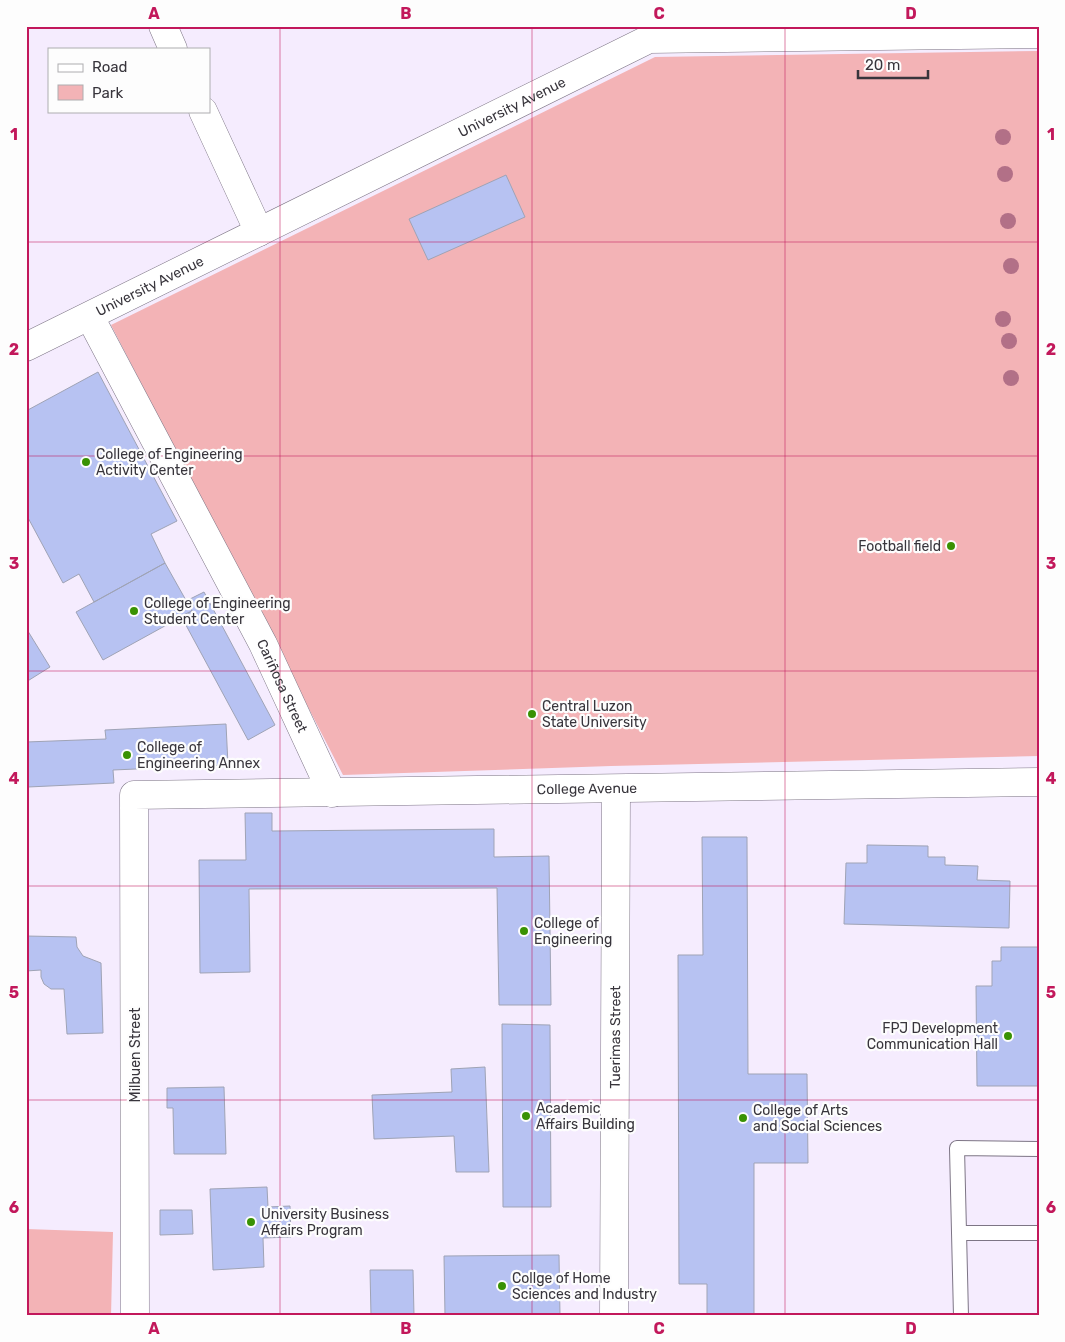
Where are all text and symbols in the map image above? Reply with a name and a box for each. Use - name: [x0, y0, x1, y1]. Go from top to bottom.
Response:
- text: A: [148, 4, 160, 23]
- text: B: [400, 4, 412, 23]
- text: C: [653, 4, 665, 23]
- text: D: [905, 4, 917, 23]
- legend: [48, 48, 210, 112]
- scale bar: [858, 48, 928, 80]
- text: 20 m: [865, 56, 900, 74]
- text: Road: [92, 58, 128, 76]
- street label: University Avenue: [455, 73, 569, 141]
- text: Park: [92, 84, 123, 102]
- text: 1: [10, 125, 18, 144]
- text: 1: [1047, 125, 1055, 144]
- street label: University Avenue: [93, 252, 206, 320]
- text: 2: [9, 340, 19, 359]
- text: 2: [1046, 340, 1056, 359]
- place label: College of Engineering Activity Center: [96, 446, 243, 479]
- marker: College of Engineering Activity Center: [80, 456, 92, 468]
- place label: Football field: [858, 538, 941, 555]
- marker: Football field: [945, 540, 957, 552]
- text: 3: [9, 554, 19, 573]
- text: 3: [1046, 554, 1056, 573]
- place label: College of Engineering Student Center: [144, 595, 291, 628]
- marker: College of Engineering Student Center: [128, 605, 140, 617]
- street label: Cariñosa Street: [253, 636, 312, 736]
- place label: Central Luzon State University: [542, 698, 647, 731]
- marker: Central Luzon State University: [526, 708, 538, 720]
- place label: College of Engineering Annex: [137, 739, 261, 772]
- marker: College of Engineering Annex: [121, 749, 133, 761]
- text: 4: [9, 769, 20, 788]
- text: 4: [1046, 769, 1057, 788]
- street label: College Avenue: [537, 779, 637, 798]
- place label: College of Engineering: [534, 915, 612, 948]
- marker: College of Engineering: [518, 925, 530, 937]
- text: 5: [9, 983, 19, 1002]
- text: 5: [1046, 983, 1056, 1002]
- street label: Tuerimas Street: [606, 985, 624, 1089]
- street label: Milbuen Street: [127, 1007, 144, 1102]
- place label: FPJ Development Communication Hall: [867, 1020, 999, 1053]
- marker: FPJ Development Communication Hall: [1002, 1030, 1014, 1042]
- place label: Academic Affairs Building: [536, 1100, 635, 1133]
- place label: College of Arts and Social Sciences: [753, 1102, 882, 1135]
- marker: Academic Affairs Building: [520, 1110, 532, 1122]
- marker: College of Arts and Social Sciences: [737, 1112, 749, 1124]
- text: 6: [9, 1198, 19, 1217]
- text: 6: [1046, 1198, 1056, 1217]
- place label: University Business Affairs Program: [261, 1206, 389, 1239]
- marker: University Business Affairs Program: [245, 1216, 257, 1228]
- place label: Collge of Home Sciences and Industry: [512, 1270, 657, 1303]
- marker: Collge of Home Sciences and Industry: [496, 1280, 508, 1292]
- text: A: [148, 1319, 160, 1338]
- text: B: [400, 1319, 412, 1338]
- text: C: [653, 1319, 665, 1338]
- text: D: [905, 1319, 917, 1338]

